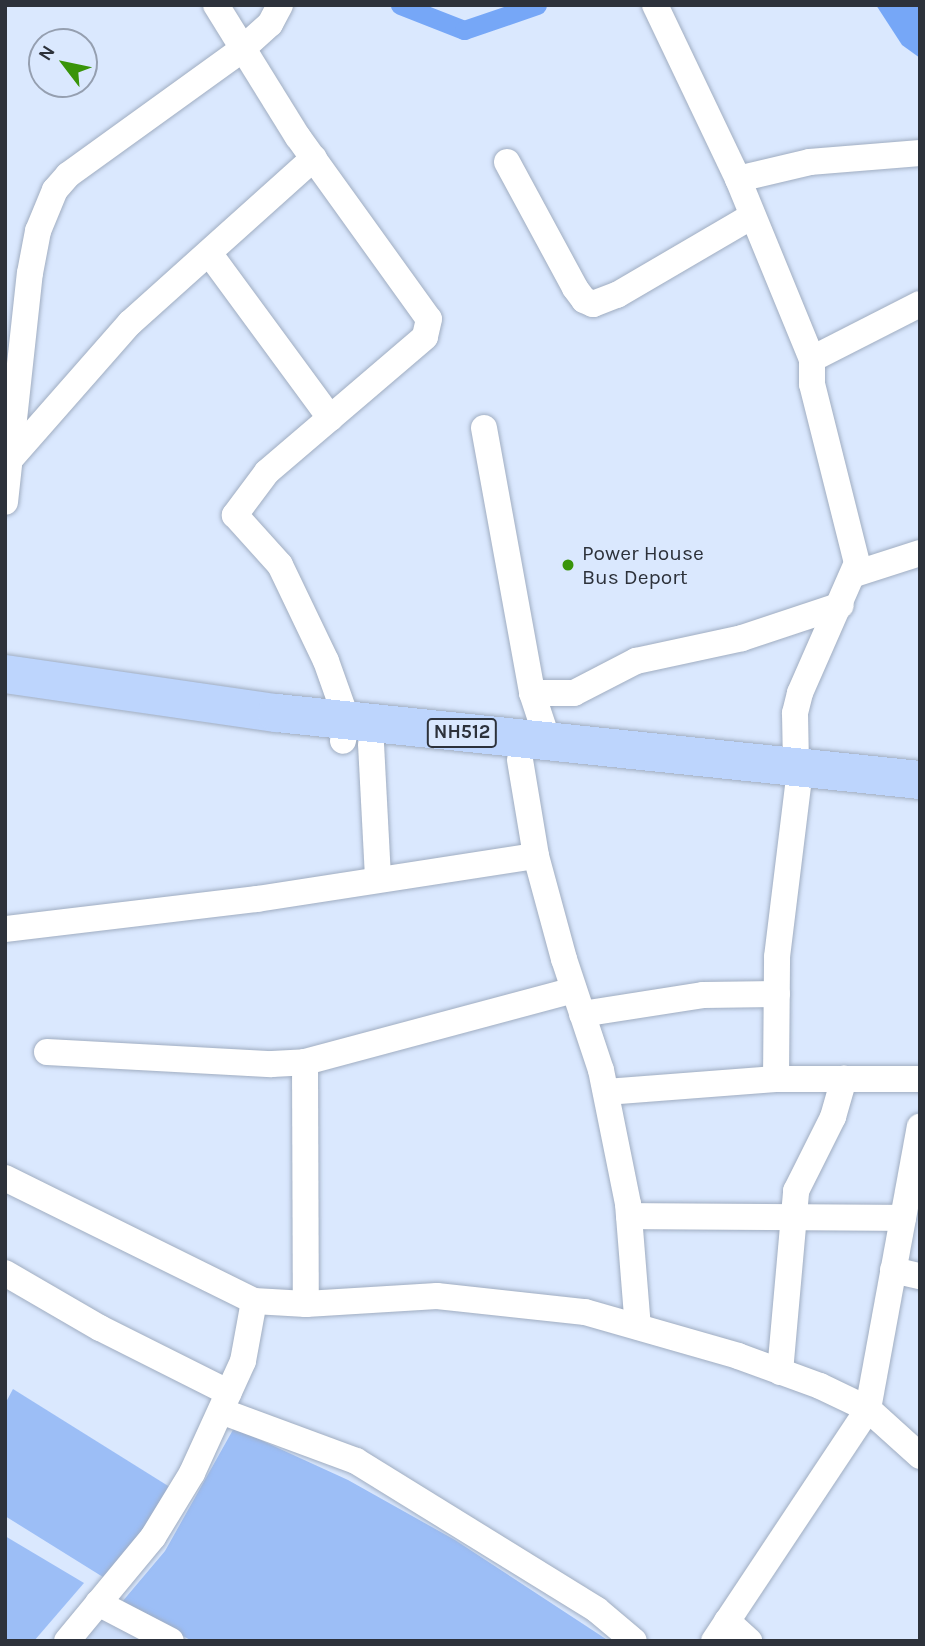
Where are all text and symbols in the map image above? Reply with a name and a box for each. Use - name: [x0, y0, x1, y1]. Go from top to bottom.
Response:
- north arrow: [28, 28, 98, 98]
- text: N: [34, 41, 60, 65]
- place label: Power House Bus Deport: [582, 540, 704, 590]
- marker: Power House Bus Deport: [560, 557, 576, 573]
- road number: NH512: [425, 718, 499, 748]

